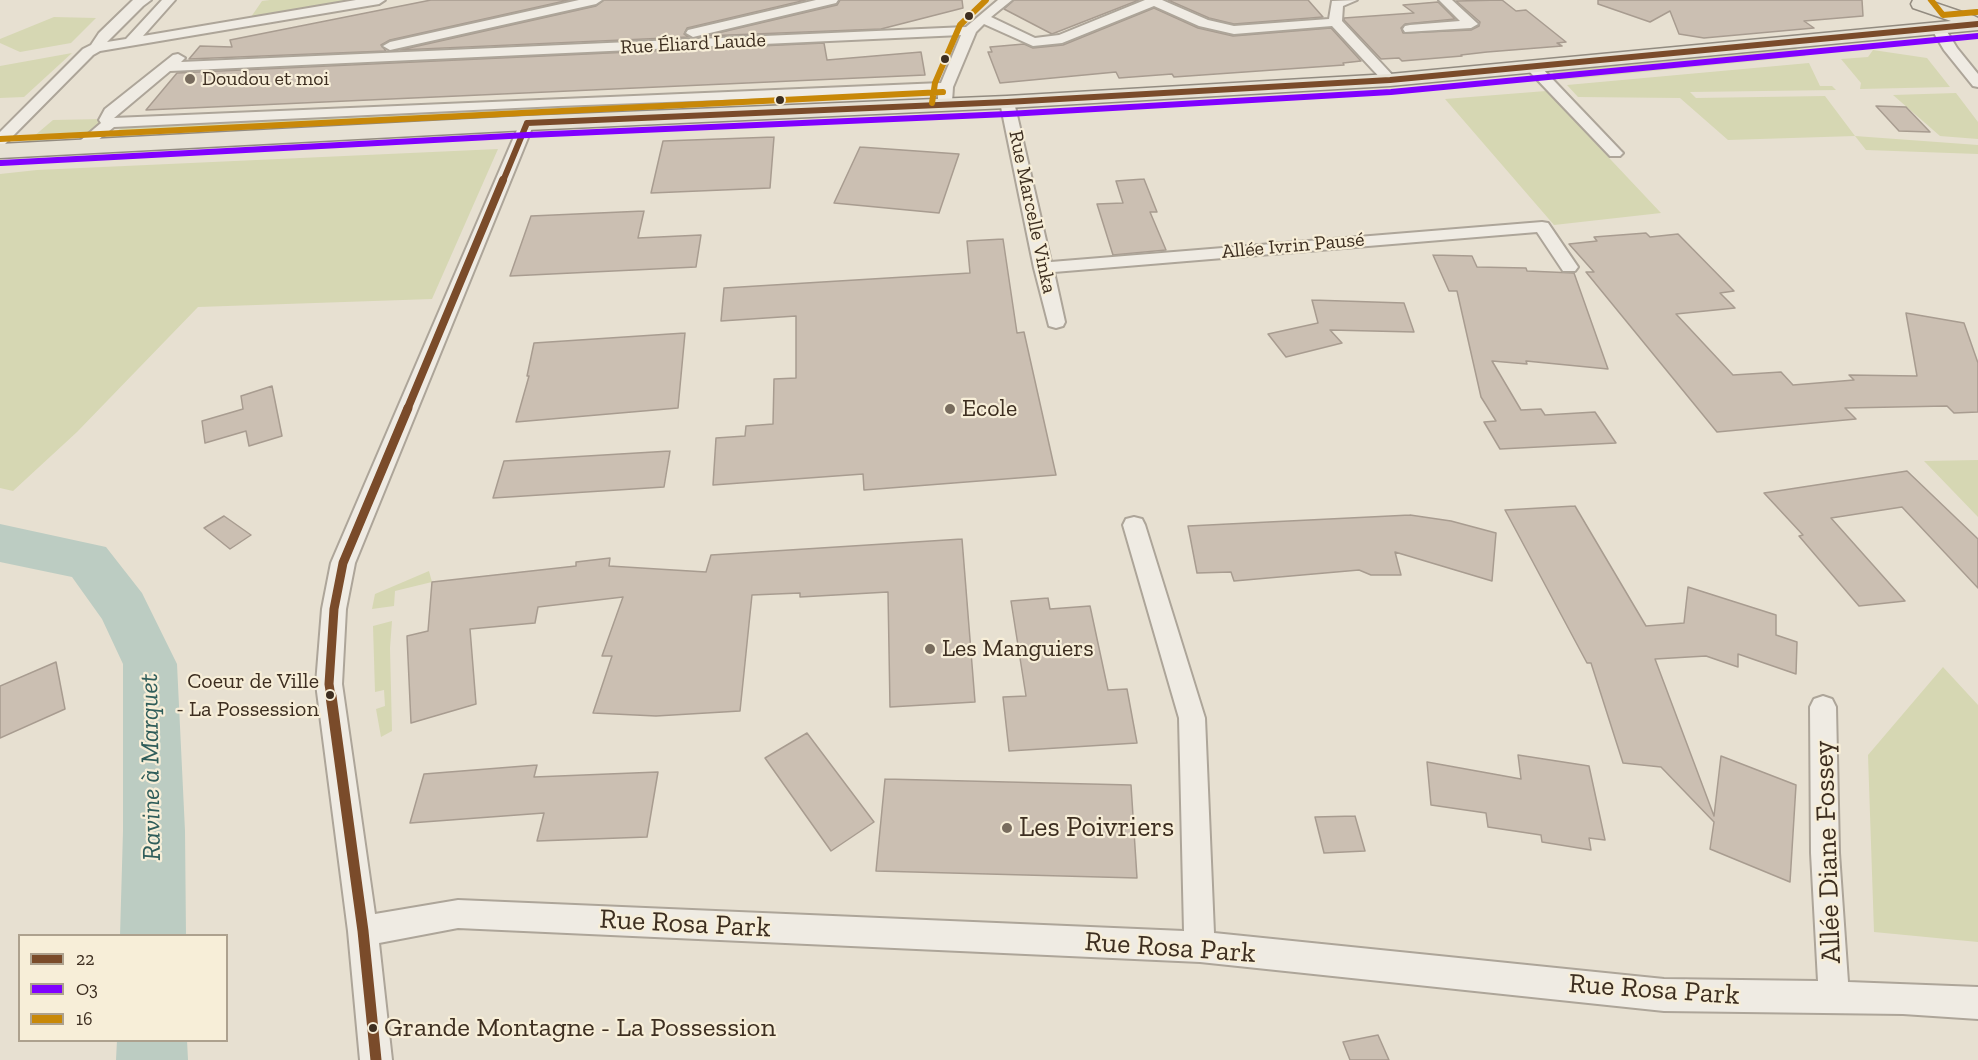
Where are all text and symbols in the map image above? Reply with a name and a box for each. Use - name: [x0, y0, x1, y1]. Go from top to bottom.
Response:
- unlabelled marker: [963, 10, 975, 22]
- street label: Rue Éliard Laude: [620, 28, 766, 60]
- unlabelled marker: [939, 53, 951, 65]
- place label: Doudou et moi: [202, 67, 329, 91]
- marker: Doudou et moi: [183, 72, 197, 86]
- unlabelled marker: [774, 94, 786, 106]
- street label: Rue Marcelle Vinka: [1003, 128, 1061, 296]
- street label: Allée Ivrin Pausé: [1221, 228, 1365, 264]
- place label: Ecole: [962, 395, 1017, 423]
- marker: Ecole: [943, 402, 957, 416]
- place label: Les Manguiers: [942, 635, 1094, 663]
- marker: Les Manguiers: [923, 642, 937, 656]
- place label: Coeur de Ville - La Possession: [176, 669, 319, 720]
- water label: Ravine à Marquet: [134, 673, 168, 861]
- marker: Coeur de Ville - La Possession: [324, 689, 336, 701]
- street label: Allée Diane Fossey: [1807, 740, 1849, 964]
- place label: Les Poivriers: [1019, 811, 1174, 845]
- marker: Les Poivriers: [1000, 821, 1014, 835]
- street label: Rue Rosa Park: [598, 903, 772, 945]
- street label: Rue Rosa Park: [1083, 925, 1257, 971]
- legend: [18, 934, 228, 1042]
- text: 22: [76, 948, 95, 970]
- street label: Rue Rosa Park: [1567, 967, 1741, 1013]
- text: O3: [76, 978, 98, 1000]
- text: 16: [76, 1008, 93, 1030]
- place label: Grande Montagne - La Possession: [384, 1012, 776, 1044]
- marker: Grande Montagne - La Possession: [367, 1022, 379, 1034]

